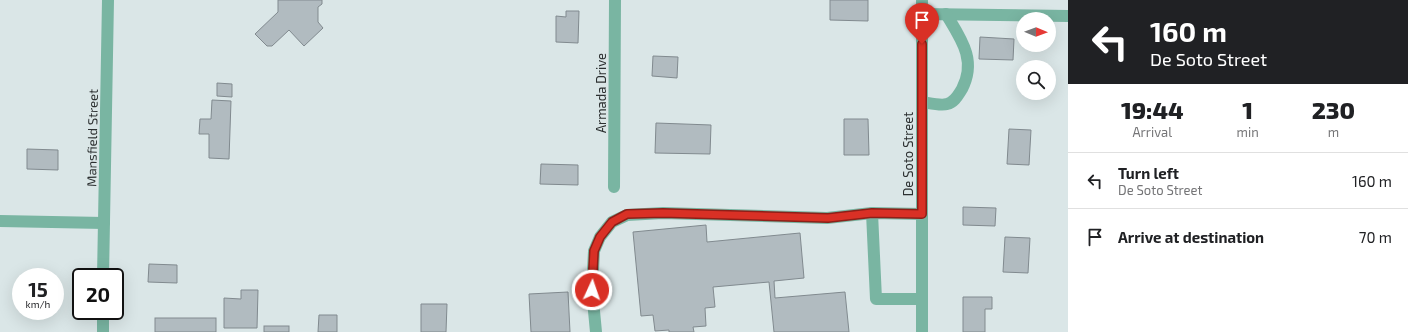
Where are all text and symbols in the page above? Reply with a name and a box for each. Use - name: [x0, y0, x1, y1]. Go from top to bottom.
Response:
- pin: [905, 3, 939, 44]
- icon: arrive: [911, 9, 933, 31]
- north arrow: [1016, 12, 1056, 52]
- map controls: [1016, 12, 1056, 100]
- text: 160 m: [1150, 14, 1227, 48]
- icon: left: [1084, 16, 1136, 68]
- text: De Soto Street: [1150, 48, 1267, 70]
- street label: Armada Drive: [593, 53, 609, 133]
- button: search: [1016, 60, 1056, 100]
- street label: Mansfield Street: [83, 89, 101, 187]
- text: 19:44: [1121, 95, 1184, 124]
- text: 1: [1242, 95, 1253, 124]
- text: 230: [1312, 95, 1355, 124]
- street label: De Soto Street: [900, 112, 916, 196]
- text: Arrival: [1133, 124, 1172, 140]
- text: min: [1237, 124, 1259, 140]
- text: m: [1328, 124, 1339, 140]
- text: Turn left: [1118, 164, 1179, 182]
- icon: left: [1084, 170, 1106, 192]
- text: 160 m: [1352, 172, 1392, 190]
- text: De Soto Street: [1118, 182, 1203, 198]
- icon: arrive: [1084, 226, 1106, 248]
- text: Arrive at destination: [1118, 228, 1264, 246]
- text: 70 m: [1359, 228, 1392, 246]
- speed limit sign: 20: [72, 268, 124, 320]
- position arrow: [571, 269, 613, 311]
- text: 15: [28, 277, 48, 301]
- text: km/h: [26, 298, 50, 310]

